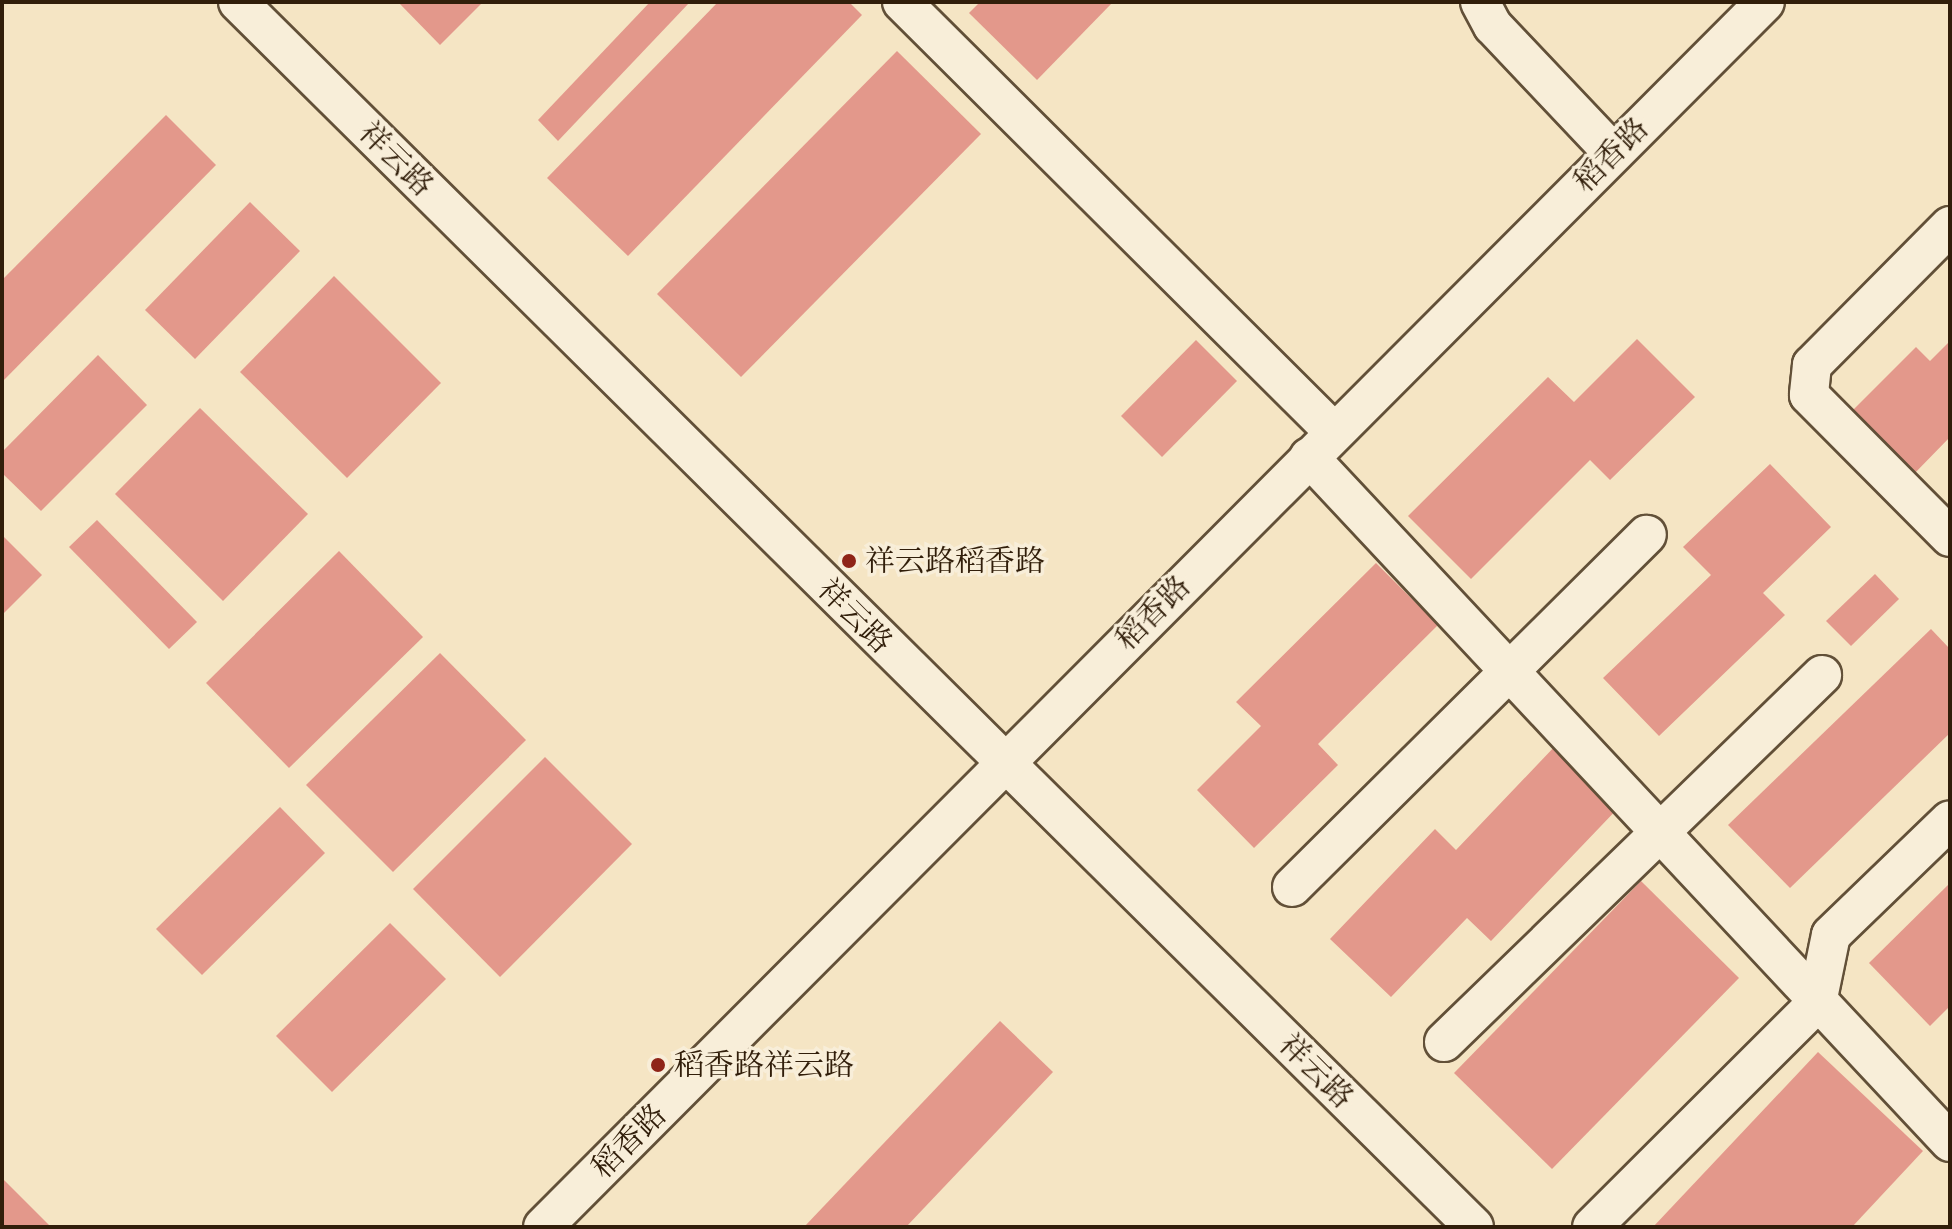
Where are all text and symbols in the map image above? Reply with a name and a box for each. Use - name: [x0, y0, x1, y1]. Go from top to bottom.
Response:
- street label: 稻香路: [1566, 110, 1656, 200]
- street label: 祥云路: [351, 114, 441, 204]
- place label: 祥云路稻香路: [865, 543, 1045, 579]
- marker: 祥云路稻香路: [840, 552, 858, 570]
- street label: 稻香路: [1108, 568, 1198, 658]
- street label: 祥云路: [810, 571, 900, 661]
- street label: 祥云路: [1271, 1026, 1361, 1116]
- place label: 稻香路祥云路: [674, 1047, 854, 1083]
- marker: 稻香路祥云路: [649, 1056, 667, 1074]
- street label: 稻香路: [584, 1096, 674, 1186]

